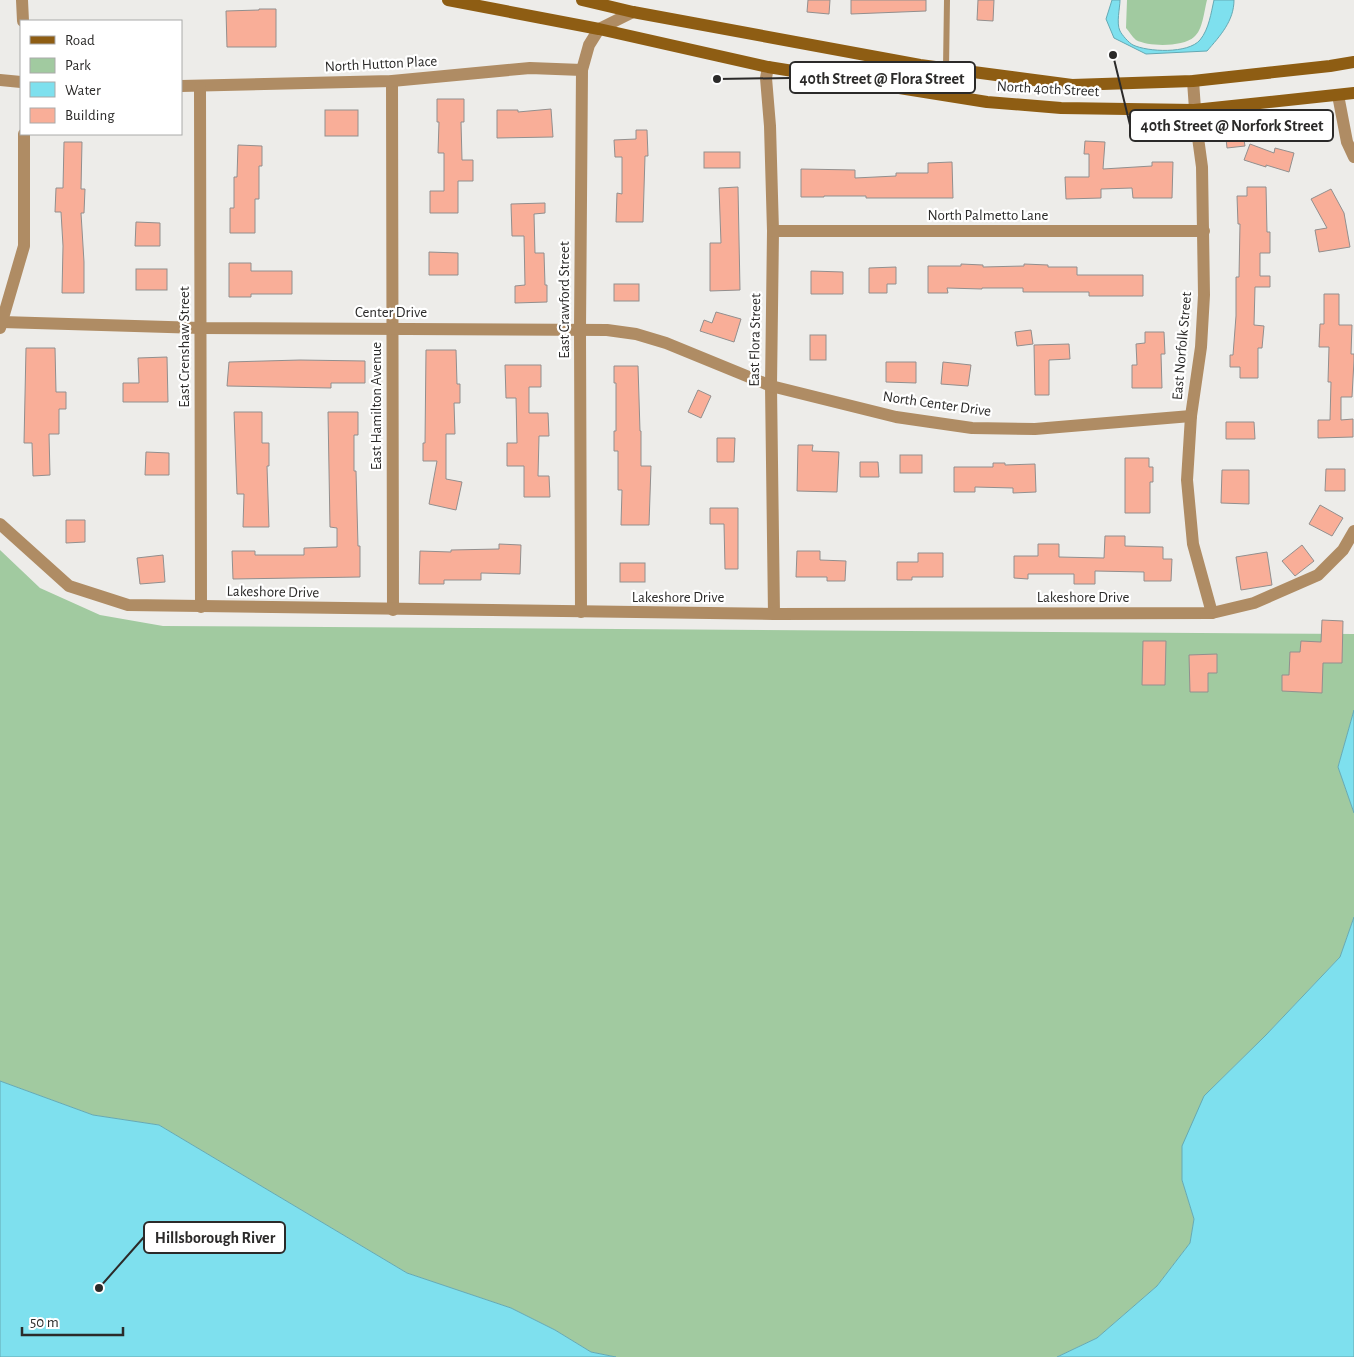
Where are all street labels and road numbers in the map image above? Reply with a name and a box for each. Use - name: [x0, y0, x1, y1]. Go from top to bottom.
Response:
- street label: North Hutton Place: [324, 54, 438, 74]
- street label: North 40th Street: [996, 79, 1100, 99]
- street label: North Palmetto Lane: [928, 208, 1049, 223]
- street label: East Crawford Street: [557, 241, 572, 359]
- street label: East Crenshaw Street: [177, 286, 192, 408]
- street label: East Norfolk Street: [1170, 291, 1194, 401]
- street label: East Flora Street: [747, 293, 763, 387]
- street label: Center Drive: [355, 305, 427, 320]
- street label: East Hamilton Avenue: [369, 342, 384, 470]
- street label: North Center Drive: [882, 389, 992, 419]
- street label: Lakeshore Drive: [227, 584, 320, 600]
- street label: Lakeshore Drive: [632, 590, 724, 605]
- street label: Lakeshore Drive: [1037, 590, 1129, 605]

